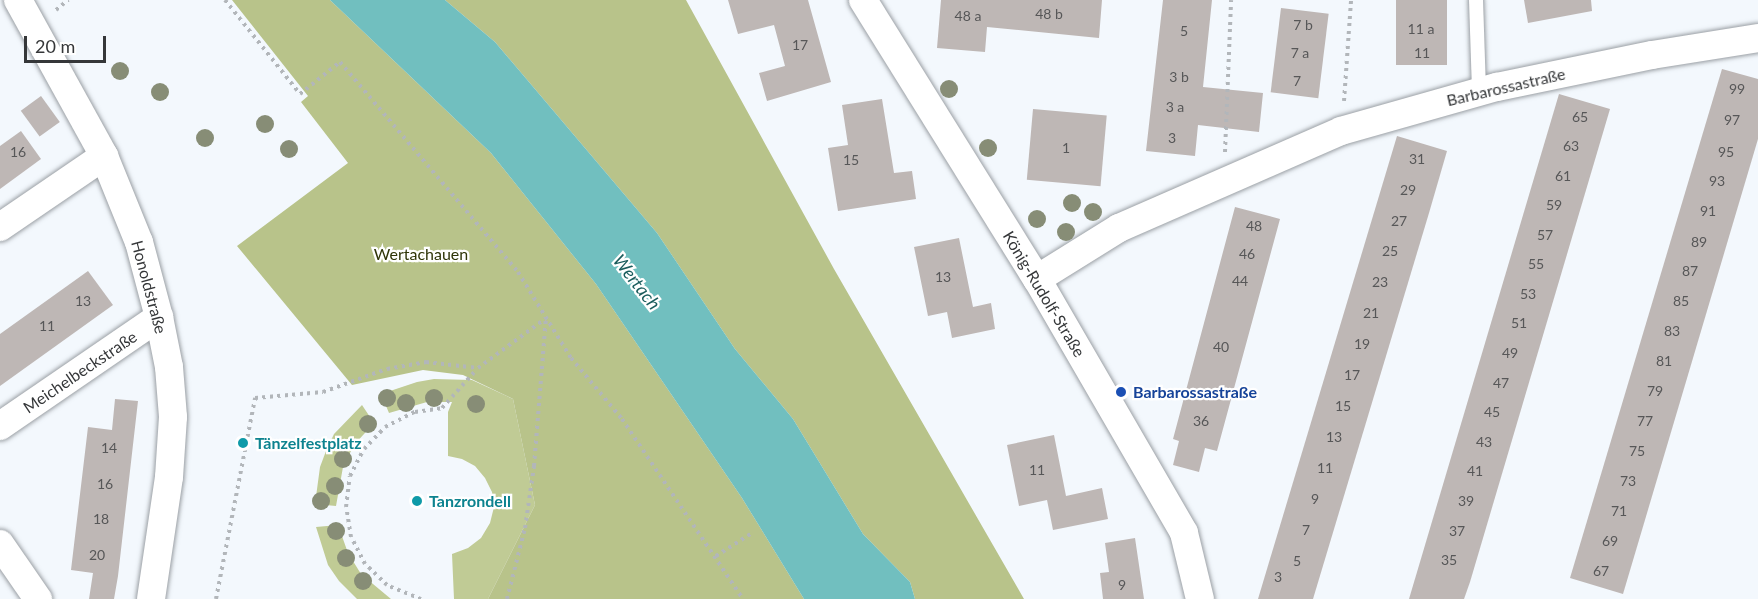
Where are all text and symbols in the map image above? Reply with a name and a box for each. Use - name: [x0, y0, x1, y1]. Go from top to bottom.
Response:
- house number: 48 b: [1035, 6, 1063, 22]
- house number: 48 a: [955, 8, 981, 24]
- house number: 7 b: [1293, 17, 1313, 33]
- house number: 11 a: [1408, 21, 1434, 37]
- house number: 5: [1180, 23, 1188, 39]
- scale bar: [27, 24, 110, 62]
- text: 20 m: [35, 35, 75, 57]
- house number: 17: [792, 37, 808, 53]
- house number: 7 a: [1291, 45, 1309, 61]
- house number: 11: [1414, 45, 1430, 61]
- street label: Barbarossastraße: [1445, 64, 1567, 110]
- house number: 3 b: [1169, 69, 1189, 85]
- house number: 7: [1293, 73, 1301, 89]
- house number: 99: [1729, 81, 1745, 97]
- house number: 3 a: [1166, 99, 1184, 115]
- house number: 65: [1572, 109, 1588, 125]
- house number: 97: [1724, 112, 1740, 128]
- house number: 3: [1168, 130, 1176, 146]
- house number: 63: [1563, 138, 1579, 154]
- house number: 1: [1062, 140, 1070, 156]
- house number: 16: [10, 144, 26, 160]
- house number: 95: [1718, 144, 1734, 160]
- house number: 31: [1409, 151, 1425, 167]
- house number: 15: [843, 152, 859, 168]
- house number: 61: [1555, 168, 1571, 184]
- house number: 93: [1709, 173, 1725, 189]
- house number: 29: [1400, 182, 1416, 198]
- house number: 59: [1546, 197, 1562, 213]
- house number: 91: [1700, 203, 1716, 219]
- house number: 27: [1391, 213, 1407, 229]
- house number: 48: [1246, 218, 1262, 234]
- house number: 57: [1537, 227, 1553, 243]
- street label: König-Rudolf-Straße: [999, 228, 1089, 360]
- house number: 89: [1691, 234, 1707, 250]
- street label: Honoldstraße: [127, 238, 171, 336]
- house number: 25: [1382, 243, 1398, 259]
- park label: Wertachauen: [374, 244, 468, 264]
- house number: 46: [1239, 246, 1255, 262]
- water label: Wertach: [609, 250, 665, 314]
- house number: 55: [1528, 256, 1544, 272]
- house number: 87: [1682, 263, 1698, 279]
- house number: 13: [935, 269, 951, 285]
- house number: 44: [1232, 273, 1248, 289]
- house number: 23: [1372, 274, 1388, 290]
- house number: 53: [1520, 286, 1536, 302]
- house number: 13: [75, 293, 91, 309]
- house number: 85: [1673, 293, 1689, 309]
- house number: 21: [1363, 305, 1379, 321]
- house number: 51: [1511, 315, 1527, 331]
- house number: 11: [39, 318, 55, 334]
- house number: 83: [1664, 323, 1680, 339]
- street label: Meichelbeckstraße: [20, 327, 140, 417]
- house number: 19: [1354, 336, 1370, 352]
- house number: 40: [1213, 339, 1229, 355]
- house number: 49: [1502, 345, 1518, 361]
- house number: 81: [1656, 353, 1672, 369]
- house number: 17: [1344, 367, 1360, 383]
- house number: 47: [1493, 375, 1509, 391]
- place label: Barbarossastraße: [1133, 382, 1257, 402]
- house number: 79: [1647, 383, 1663, 399]
- marker: Barbarossastraße: [1114, 385, 1128, 399]
- house number: 15: [1335, 398, 1351, 414]
- house number: 45: [1484, 404, 1500, 420]
- house number: 36: [1193, 413, 1209, 429]
- house number: 77: [1637, 413, 1653, 429]
- house number: 13: [1326, 429, 1342, 445]
- place label: Tänzelfestplatz: [255, 433, 362, 453]
- house number: 43: [1476, 434, 1492, 450]
- marker: Tänzelfestplatz: [236, 436, 250, 450]
- house number: 14: [101, 440, 117, 456]
- house number: 75: [1629, 443, 1645, 459]
- house number: 11: [1317, 460, 1333, 476]
- house number: 11: [1029, 462, 1045, 478]
- house number: 41: [1467, 463, 1483, 479]
- house number: 73: [1620, 473, 1636, 489]
- house number: 16: [97, 476, 113, 492]
- place label: Tanzrondell: [429, 491, 511, 511]
- house number: 9: [1311, 491, 1319, 507]
- house number: 39: [1458, 493, 1474, 509]
- marker: Tanzrondell: [410, 494, 424, 508]
- house number: 71: [1611, 503, 1627, 519]
- house number: 18: [93, 511, 109, 527]
- house number: 7: [1302, 522, 1310, 538]
- house number: 37: [1449, 523, 1465, 539]
- house number: 69: [1602, 533, 1618, 549]
- house number: 20: [89, 547, 105, 563]
- house number: 35: [1441, 552, 1457, 568]
- house number: 5: [1293, 553, 1301, 569]
- house number: 67: [1593, 563, 1609, 579]
- house number: 3: [1274, 569, 1282, 585]
- house number: 9: [1118, 577, 1126, 593]

